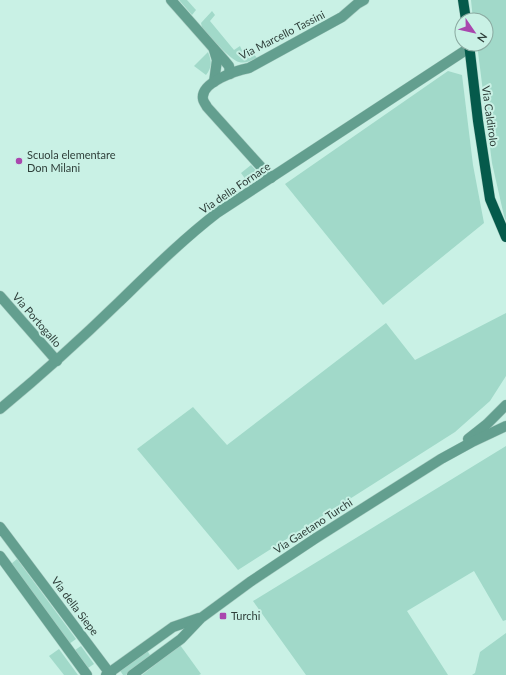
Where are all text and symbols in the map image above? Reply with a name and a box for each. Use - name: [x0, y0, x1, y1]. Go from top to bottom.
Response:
- street label: Via Marcello Tassini: [237, 7, 327, 62]
- north arrow: [454, 12, 494, 52]
- text: N: [475, 31, 490, 45]
- street label: Via Caldirolo: [480, 85, 501, 147]
- place label: Scuola elementare Don Milani: [27, 148, 116, 174]
- marker: Scuola elementare Don Milani: [14, 156, 24, 166]
- street label: Via della Fornace: [197, 159, 273, 216]
- street label: Via Portogallo: [10, 290, 64, 349]
- street label: Via Gaetano Turchi: [271, 495, 355, 556]
- street label: Via della Siepe: [49, 574, 102, 638]
- place label: Turchi: [231, 609, 261, 622]
- marker: Turchi: [218, 611, 228, 621]

